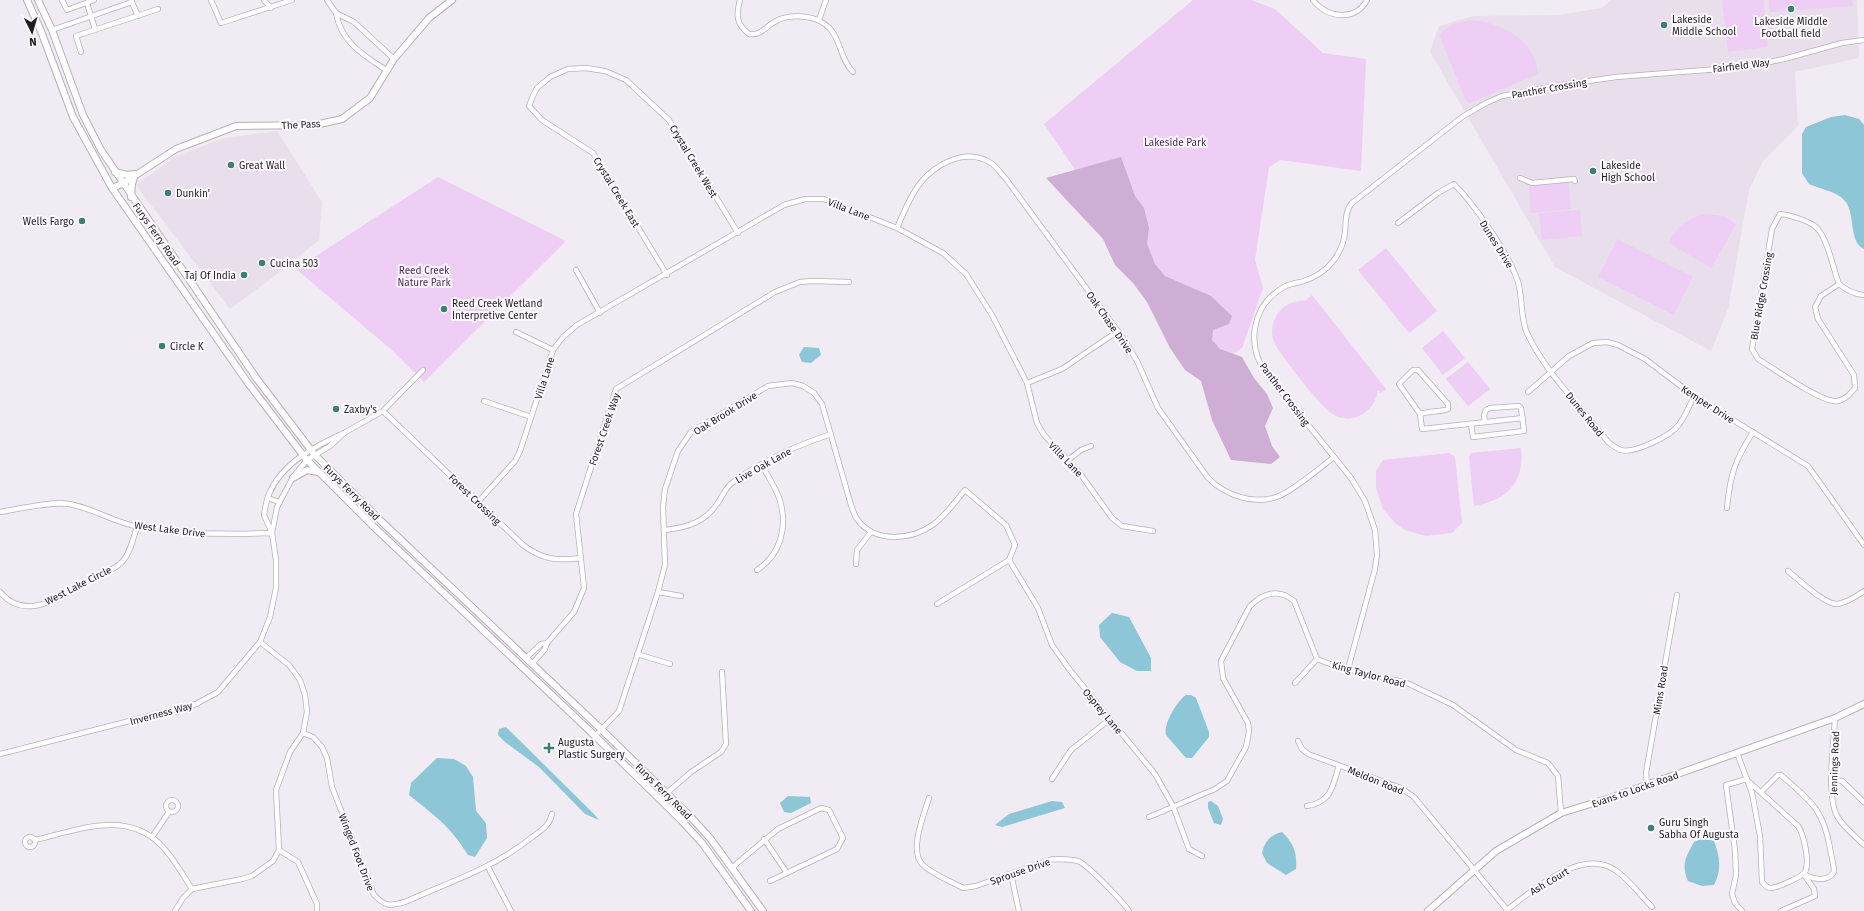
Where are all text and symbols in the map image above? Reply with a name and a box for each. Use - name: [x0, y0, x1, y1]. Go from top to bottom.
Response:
- marker: Lakeside Middle Football field: [1786, 4, 1796, 14]
- north arrow: [12, 12, 52, 52]
- place label: Lakeside Middle School: [1672, 14, 1736, 38]
- place label: Lakeside Middle Football field: [1754, 16, 1828, 40]
- marker: Lakeside Middle School: [1659, 20, 1669, 30]
- text: N: [29, 35, 37, 48]
- street label: Fairfield Way: [1712, 57, 1770, 75]
- street label: Panther Crossing: [1511, 76, 1588, 101]
- street label: The Pass: [281, 118, 321, 132]
- street label: Crystal Creek West: [667, 123, 720, 200]
- park label: Lakeside Park: [1144, 137, 1207, 149]
- street label: Crystal Creek East: [590, 155, 642, 230]
- marker: Great Wall: [226, 160, 236, 170]
- place label: Great Wall: [239, 160, 285, 172]
- place label: Lakeside High School: [1601, 160, 1655, 184]
- marker: Lakeside High School: [1588, 166, 1598, 176]
- marker: Dunkin': [163, 188, 173, 198]
- place label: Dunkin': [176, 188, 210, 200]
- street label: Villa Lane: [826, 196, 871, 223]
- street label: Furys Ferry Road: [130, 201, 183, 269]
- place label: Wells Fargo: [23, 216, 74, 228]
- marker: Wells Fargo: [77, 216, 87, 226]
- street label: Dunes Drive: [1477, 218, 1516, 271]
- street label: Blue Ridge Crossing: [1748, 251, 1776, 341]
- marker: Cucina 503: [257, 258, 267, 268]
- place label: Cucina 503: [270, 258, 318, 270]
- park label: Reed Creek Nature Park: [397, 265, 451, 289]
- place label: Taj Of India: [185, 270, 236, 282]
- marker: Taj Of India: [239, 270, 249, 280]
- street label: Oak Chase Drive: [1083, 289, 1135, 356]
- place label: Reed Creek Wetland Interpretive Center: [452, 298, 542, 322]
- marker: Reed Creek Wetland Interpretive Center: [439, 304, 449, 314]
- marker: Circle K: [157, 341, 167, 351]
- place label: Circle K: [170, 341, 204, 353]
- street label: Villa Lane: [532, 356, 557, 401]
- street label: Panther Crossing: [1257, 361, 1312, 429]
- street label: Kemper Drive: [1679, 383, 1736, 427]
- street label: Oak Brook Drive: [692, 390, 759, 438]
- street label: Dunes Road: [1563, 390, 1606, 439]
- street label: Forest Creek Way: [587, 391, 623, 467]
- marker: Zaxby's: [331, 404, 341, 414]
- place label: Zaxby's: [344, 404, 377, 416]
- street label: Villa Lane: [1046, 440, 1085, 480]
- street label: Live Oak Lane: [733, 445, 794, 486]
- street label: Furys Ferry Road: [321, 462, 382, 523]
- street label: Forest Crossing: [446, 472, 504, 528]
- street label: West Lake Drive: [134, 520, 206, 540]
- street label: West Lake Circle: [43, 564, 114, 608]
- street label: King Taylor Road: [1331, 659, 1407, 691]
- street label: Mims Road: [1651, 665, 1671, 716]
- street label: Osprey Lane: [1080, 686, 1125, 737]
- street label: Inverness Way: [129, 700, 194, 728]
- street label: Jennings Road: [1828, 731, 1842, 795]
- place label: Augusta Plastic Surgery: [558, 737, 625, 761]
- marker: Augusta Plastic Surgery: [543, 742, 555, 754]
- street label: Furys Ferry Road: [633, 761, 694, 822]
- street label: Meldon Road: [1346, 764, 1405, 798]
- street label: Evans to Locks Road: [1590, 769, 1680, 810]
- street label: Winged Foot Drive: [336, 812, 376, 893]
- place label: Guru Singh Sabha Of Augusta: [1659, 817, 1739, 841]
- marker: Guru Singh Sabha Of Augusta: [1646, 823, 1656, 833]
- street label: Sprouse Drive: [989, 856, 1052, 888]
- street label: Ash Court: [1528, 865, 1572, 898]

